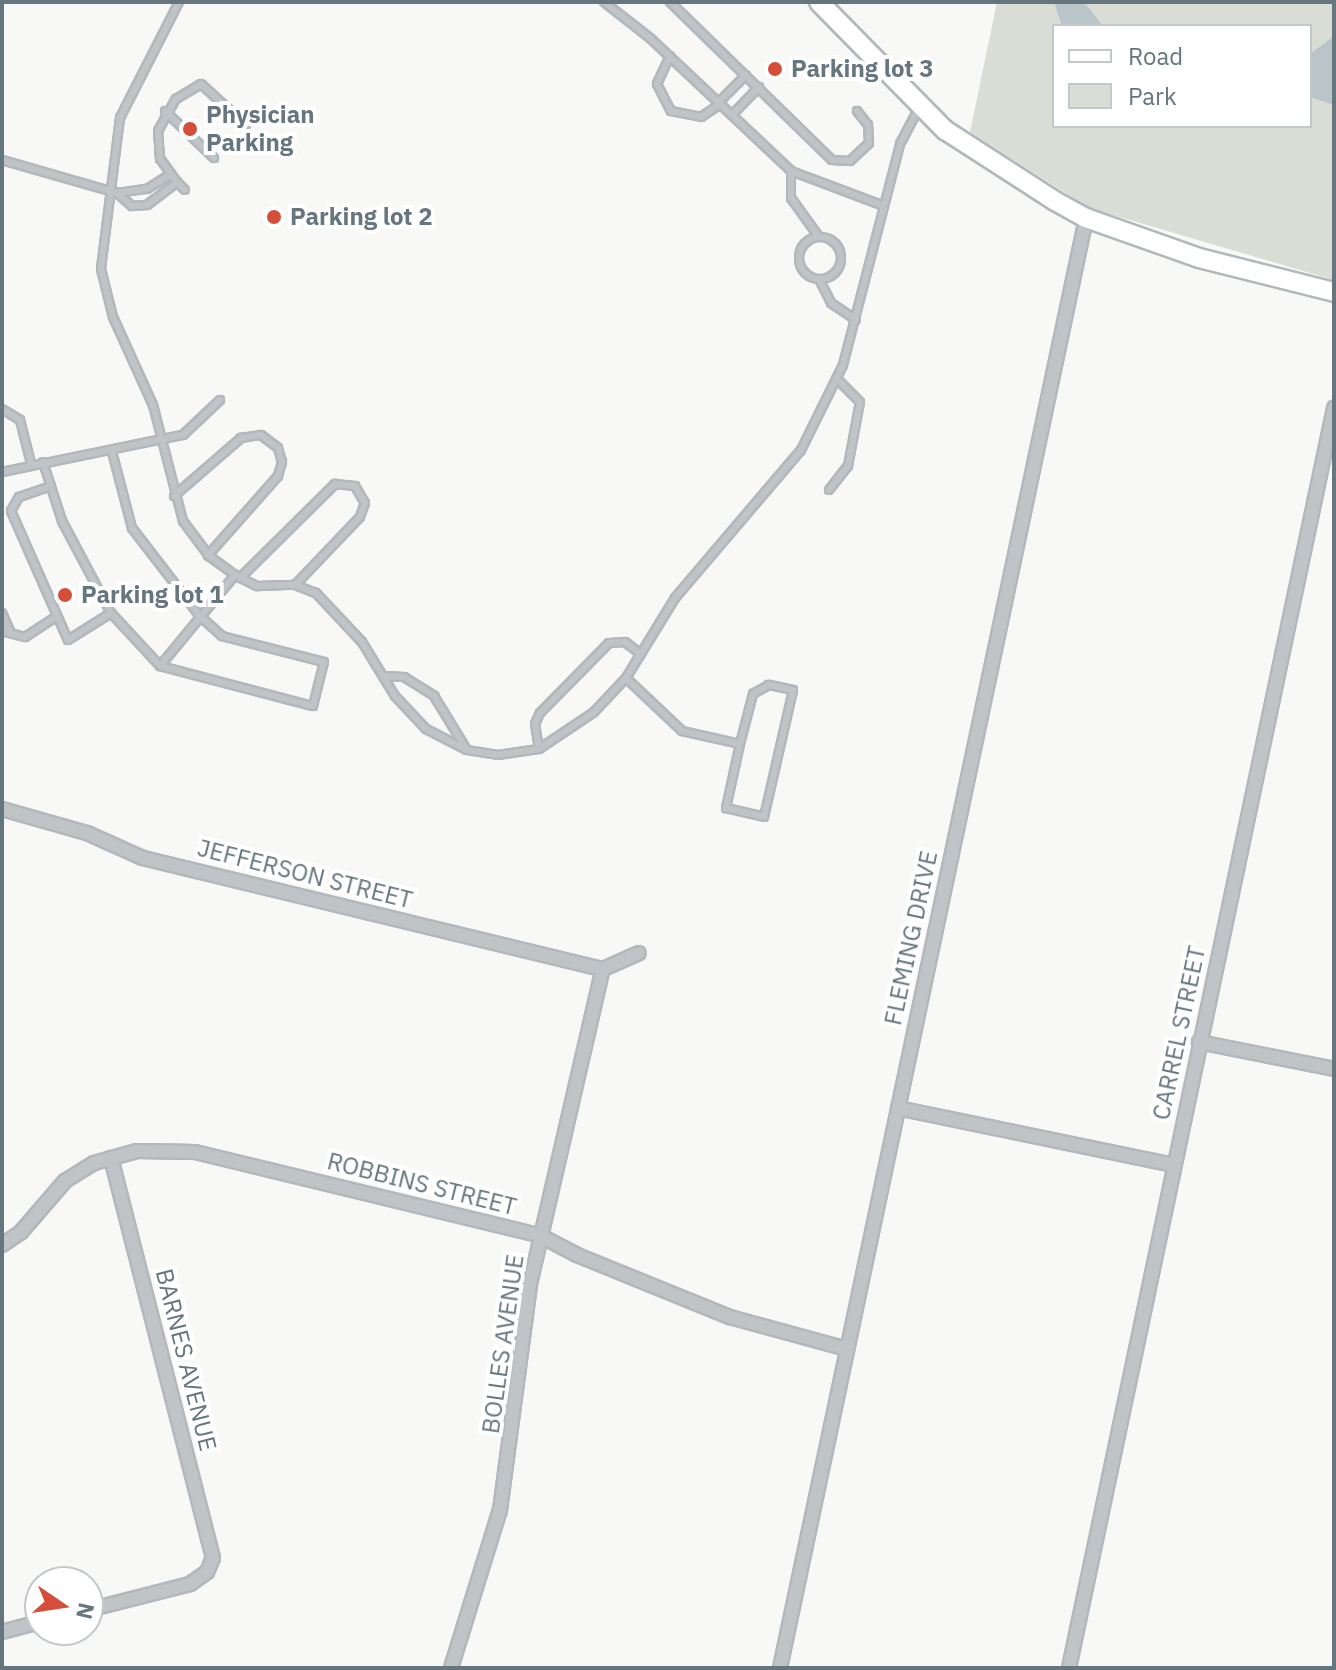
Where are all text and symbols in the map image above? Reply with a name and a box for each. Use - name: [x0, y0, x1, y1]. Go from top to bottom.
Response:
- legend: [1052, 24, 1312, 128]
- text: Road: [1128, 40, 1183, 72]
- place label: Parking lot 3: [791, 55, 934, 83]
- marker: Parking lot 3: [766, 60, 784, 78]
- text: Park: [1128, 80, 1177, 112]
- place label: Physician Parking: [206, 101, 315, 157]
- marker: Physician Parking: [181, 120, 199, 138]
- place label: Parking lot 2: [290, 203, 433, 231]
- marker: Parking lot 2: [265, 208, 283, 226]
- place label: Parking lot 1: [81, 581, 224, 609]
- marker: Parking lot 1: [56, 586, 74, 604]
- street label: JEFFERSON STREET: [195, 833, 415, 915]
- street label: FLEMING DRIVE: [878, 848, 944, 1028]
- street label: CARREL STREET: [1147, 943, 1211, 1123]
- street label: ROBBINS STREET: [324, 1147, 520, 1221]
- street label: BOLLES AVENUE: [476, 1253, 530, 1435]
- street label: BARNES AVENUE: [149, 1266, 223, 1454]
- north arrow: [24, 1566, 104, 1646]
- text: N: [70, 1600, 102, 1622]

